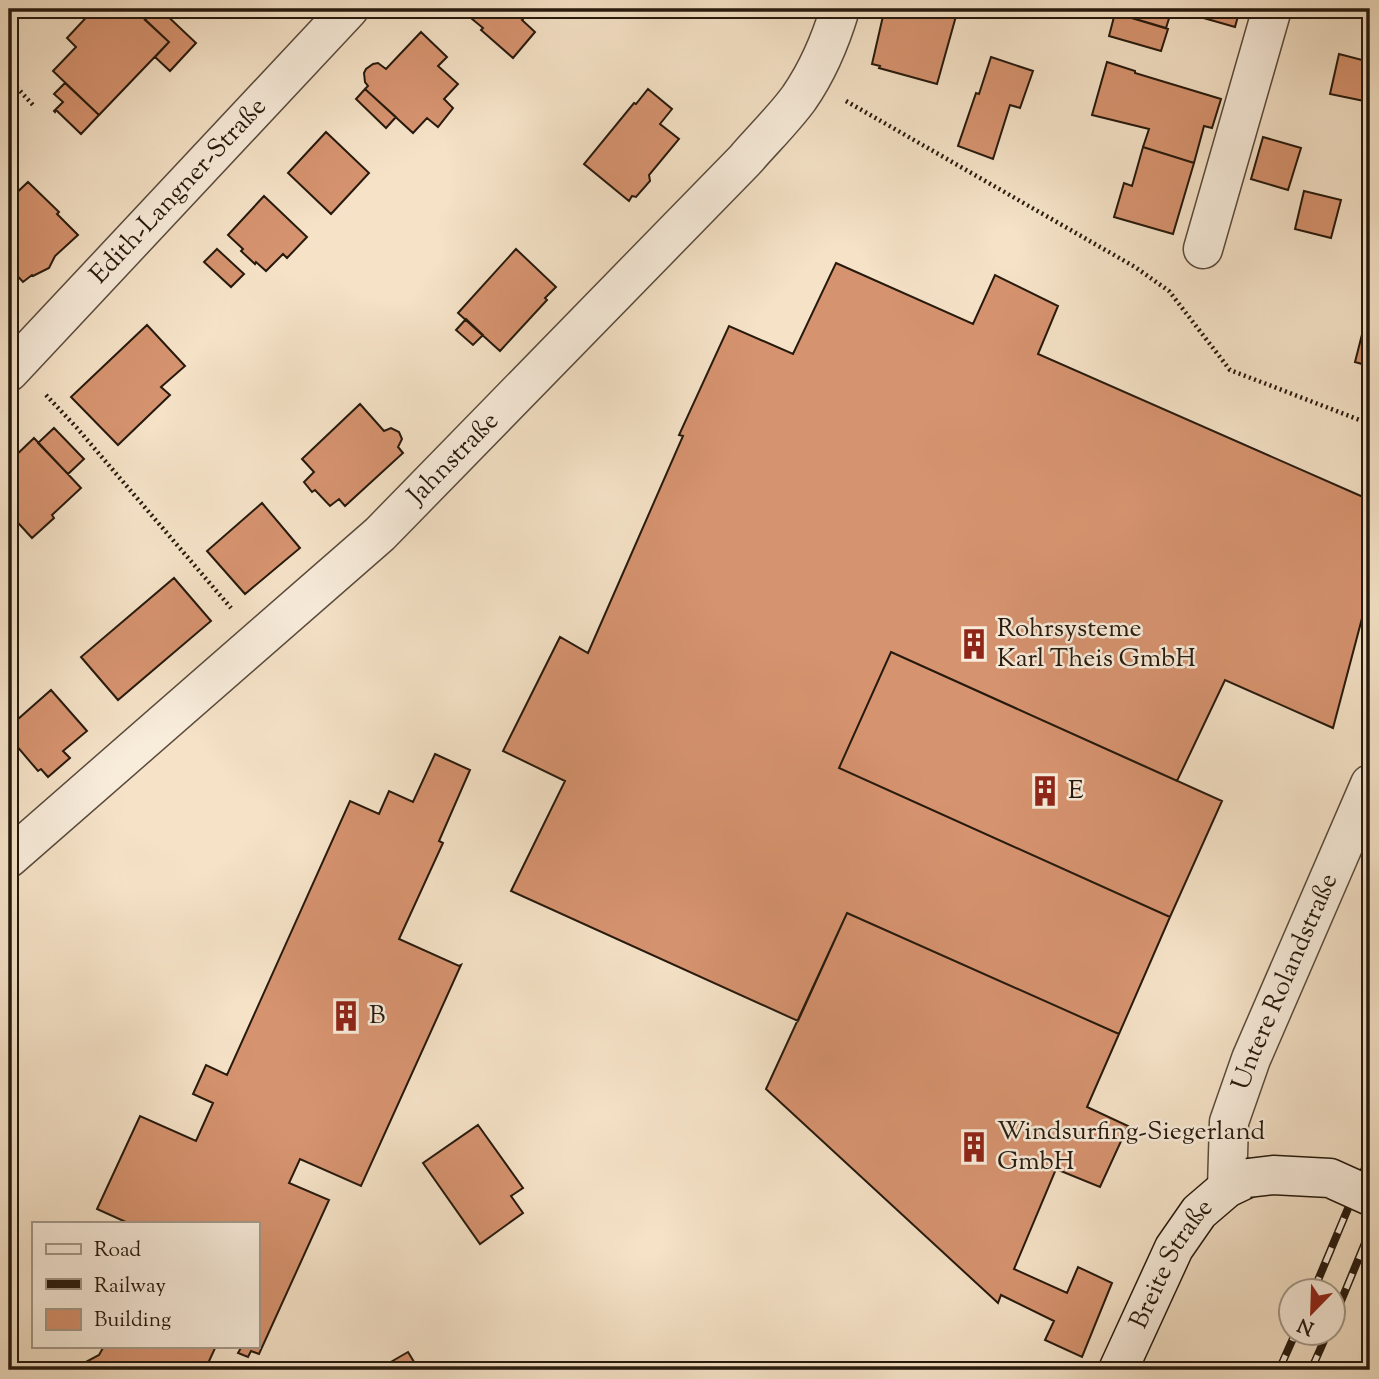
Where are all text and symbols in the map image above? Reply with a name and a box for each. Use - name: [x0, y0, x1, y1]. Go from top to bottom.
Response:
- street label: Edith-Langner-Straße: [82, 89, 275, 293]
- street label: Jahnstraße: [398, 404, 508, 515]
- place label: Rohrsysteme Karl Theis GmbH: [997, 611, 1196, 678]
- building icon: Rohrsysteme Karl Theis GmbH: [957, 627, 991, 661]
- place label: E: [1068, 773, 1084, 810]
- building icon: E: [1028, 774, 1062, 808]
- street label: Untere Rolandstraße: [1223, 868, 1348, 1095]
- place label: B: [369, 998, 385, 1035]
- building icon: B: [329, 999, 363, 1033]
- place label: Windsurfing-Siegerland GmbH: [997, 1114, 1266, 1181]
- building icon: Windsurfing-Siegerland GmbH: [957, 1130, 991, 1164]
- street label: Breite Straße: [1121, 1189, 1221, 1335]
- legend: [32, 1222, 259, 1348]
- text: Road: [94, 1236, 141, 1266]
- text: Railway: [94, 1272, 166, 1302]
- north arrow: [1278, 1278, 1348, 1348]
- text: Building: [94, 1306, 171, 1336]
- text: N: [1294, 1310, 1319, 1341]

